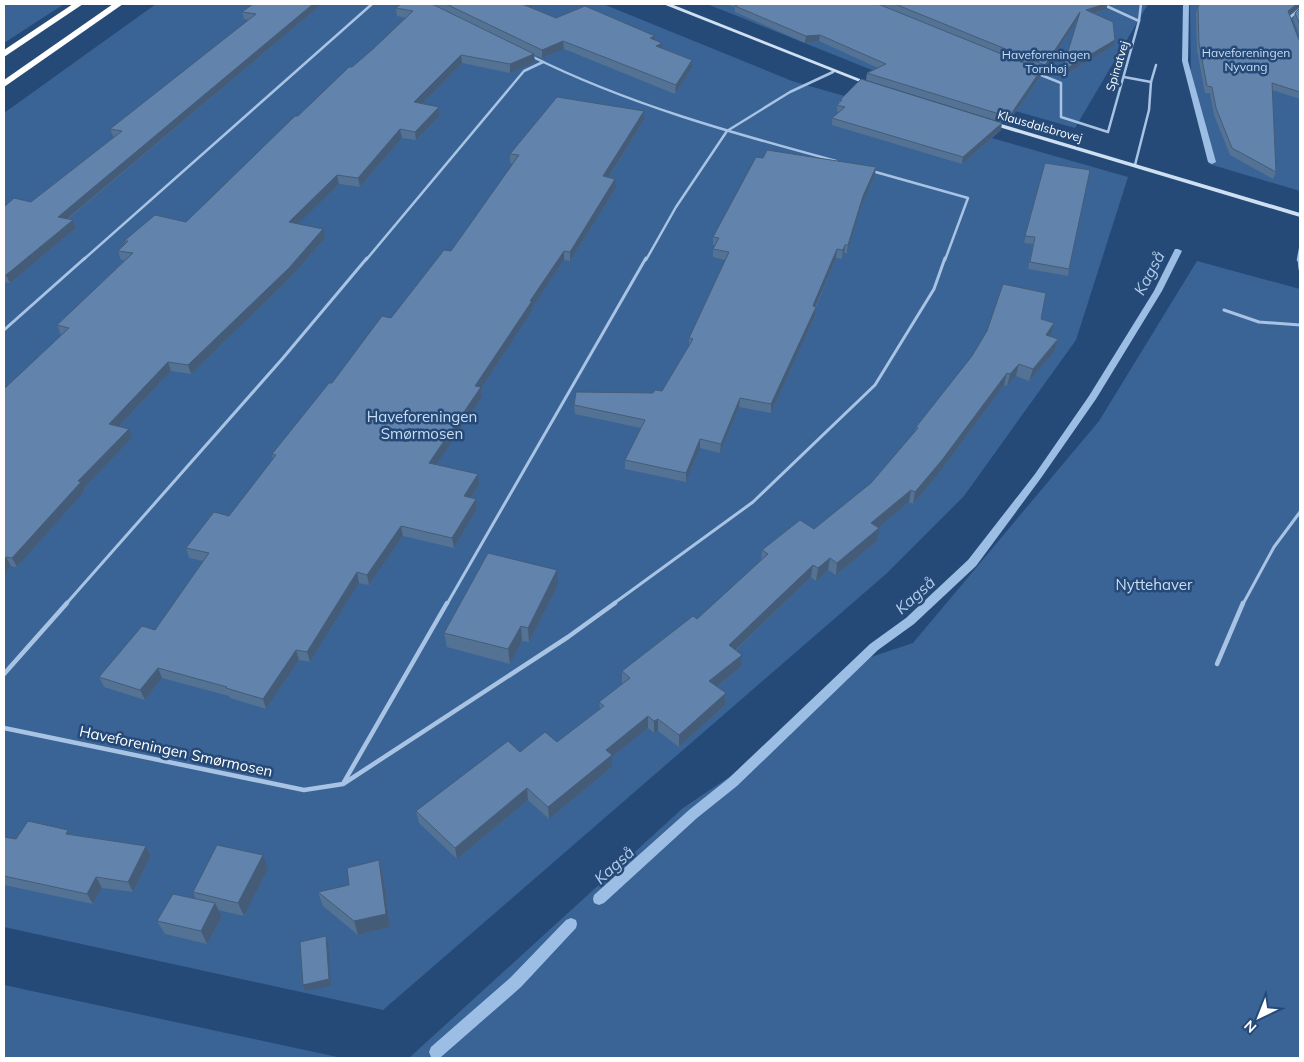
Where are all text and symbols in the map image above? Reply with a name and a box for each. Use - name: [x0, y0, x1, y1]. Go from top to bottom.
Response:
- street label: Spinatvej: [1102, 39, 1132, 93]
- park label: Haveforeningen Nyvang: [1202, 45, 1290, 74]
- park label: Haveforeningen Tornhøj: [1002, 47, 1090, 76]
- street label: Klausdalsbrovej: [996, 107, 1084, 145]
- water label: Kagså: [1129, 247, 1169, 298]
- park label: Haveforeningen Smørmosen: [367, 407, 477, 443]
- water label: Kagså: [891, 572, 939, 618]
- park label: Nyttehaver: [1116, 575, 1193, 594]
- street label: Haveforeningen Smørmosen: [78, 721, 274, 781]
- water label: Kagså: [590, 842, 638, 888]
- north arrow: [1234, 992, 1284, 1042]
- text: N: [1240, 1016, 1260, 1037]

